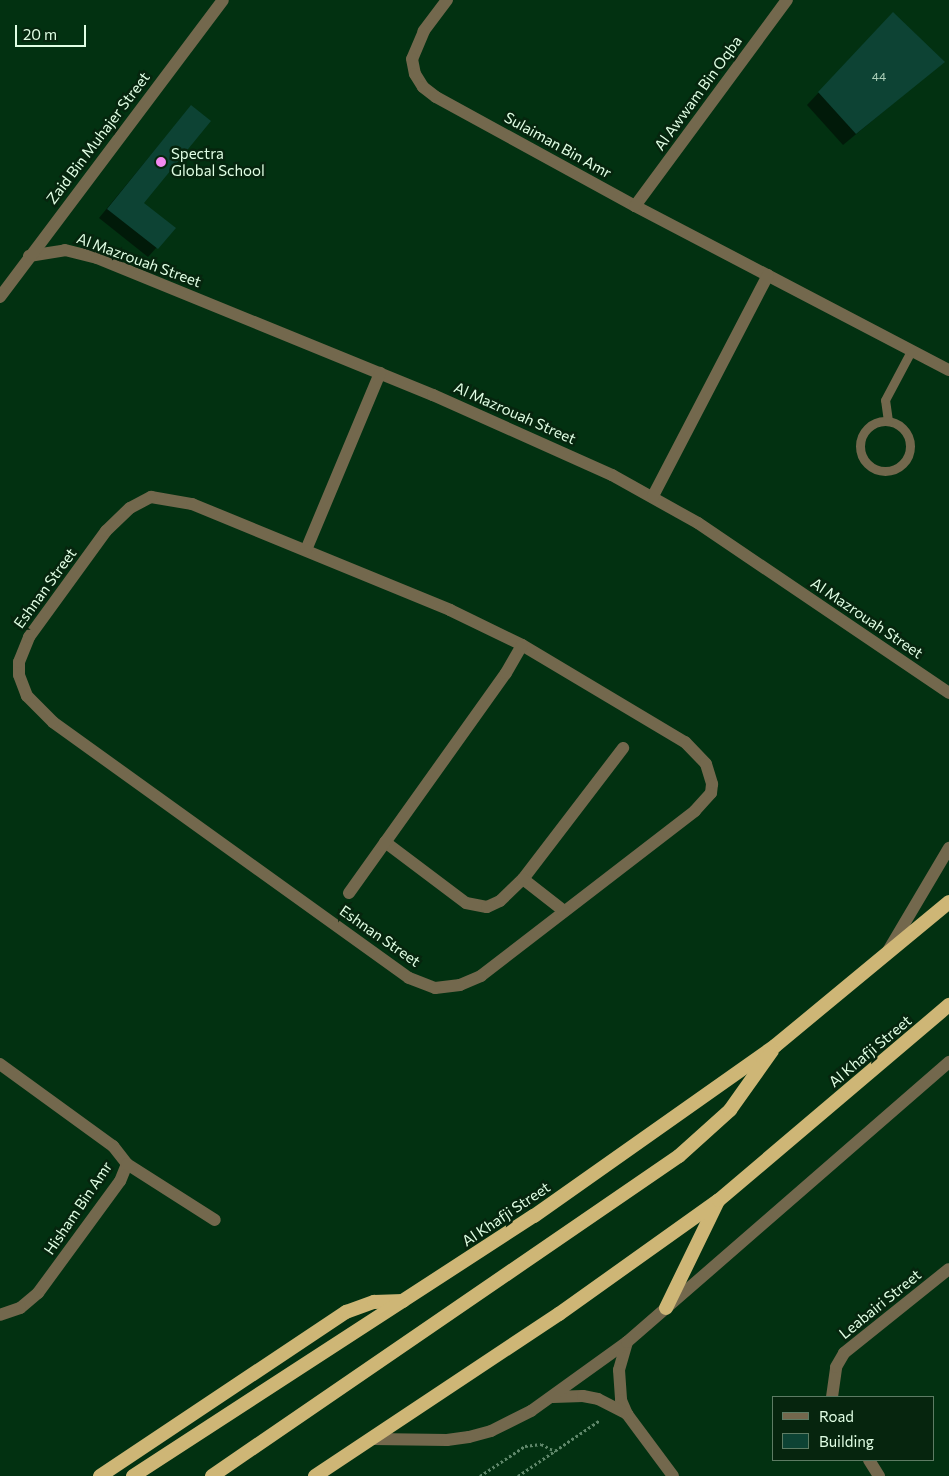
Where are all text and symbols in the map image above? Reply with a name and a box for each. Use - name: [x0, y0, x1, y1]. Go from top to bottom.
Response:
- scale bar: [18, 15, 89, 47]
- text: 20 m: [23, 25, 57, 43]
- street label: Al Awwam Bin Oqba: [650, 32, 746, 154]
- street label: Zaid Bin Muhajer Street: [43, 69, 153, 207]
- house number: 44: [872, 70, 886, 84]
- street label: Sulaiman Bin Amr: [501, 108, 615, 182]
- place label: Spectra Global School: [171, 144, 265, 179]
- marker: Spectra Global School: [155, 156, 167, 168]
- street label: Al Mazrouah Street: [74, 229, 204, 291]
- street label: Al Mazrouah Street: [451, 378, 579, 448]
- street label: Eshnan Street: [10, 544, 80, 632]
- street label: Al Mazrouah Street: [808, 574, 926, 662]
- street label: Eshnan Street: [336, 902, 424, 970]
- street label: Al Khafji Street: [825, 1011, 915, 1091]
- street label: Hisham Bin Amr: [40, 1158, 116, 1258]
- street label: Al Khafji Street: [459, 1178, 553, 1250]
- street label: Leabairi Street: [835, 1266, 925, 1342]
- legend: [772, 1396, 934, 1461]
- text: Road: [819, 1407, 854, 1425]
- text: Building: [819, 1432, 874, 1450]

